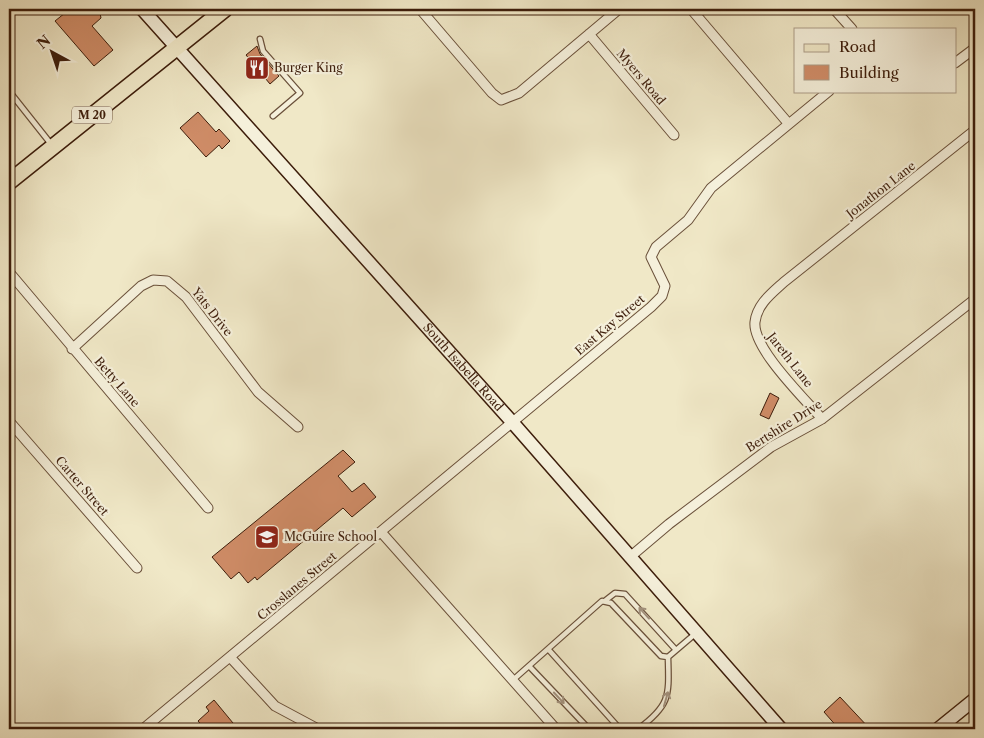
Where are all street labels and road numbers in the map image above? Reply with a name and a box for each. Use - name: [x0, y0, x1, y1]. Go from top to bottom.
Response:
- street label: Myers Road: [614, 46, 669, 108]
- road number: M 20: [72, 106, 112, 124]
- street label: Jonathon Lane: [842, 158, 918, 222]
- street label: Yats Drive: [188, 284, 236, 339]
- street label: East Kay Street: [572, 291, 648, 358]
- street label: South Isabella Road: [420, 320, 507, 415]
- street label: Jareth Lane: [763, 328, 817, 390]
- street label: Betty Lane: [92, 354, 143, 410]
- street label: Bertshire Drive: [743, 396, 825, 455]
- street label: Carter Street: [53, 453, 113, 519]
- street label: Crosslanes Street: [254, 548, 340, 623]

